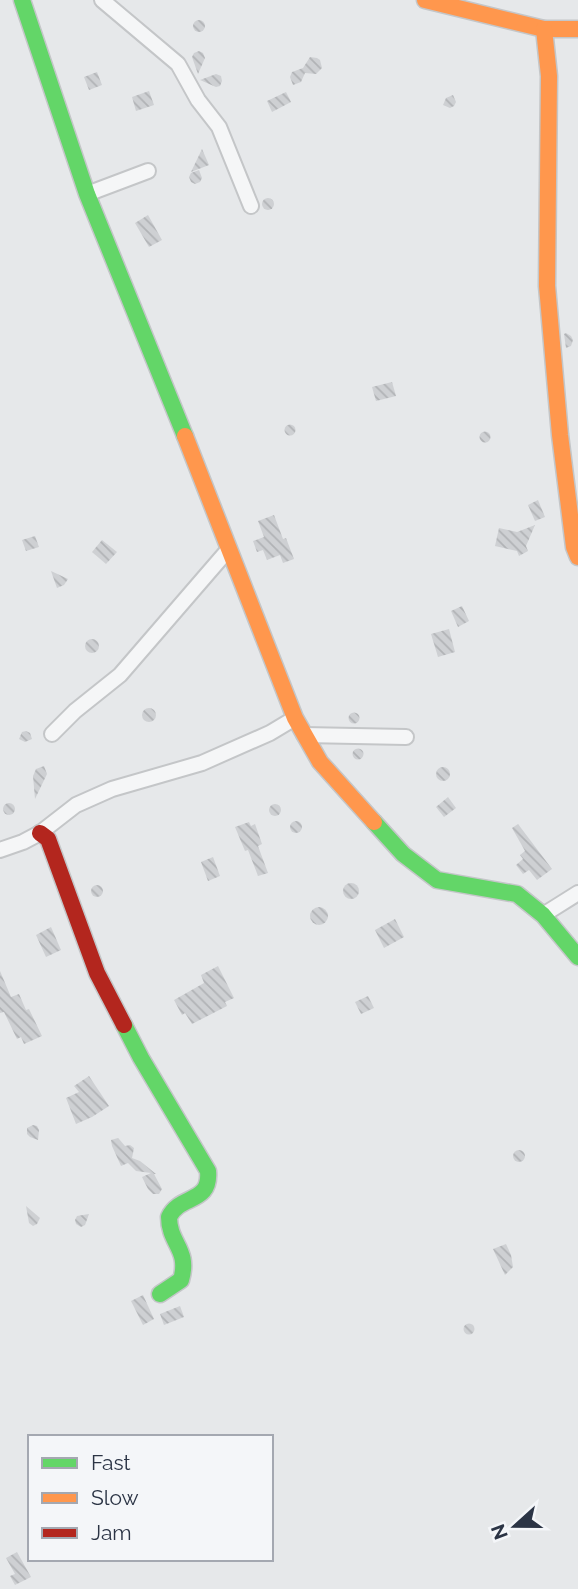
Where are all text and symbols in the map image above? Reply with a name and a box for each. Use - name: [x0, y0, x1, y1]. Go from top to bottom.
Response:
- legend: [28, 1435, 273, 1561]
- text: Fast: [91, 1450, 131, 1475]
- text: Slow: [91, 1485, 139, 1510]
- north arrow: [480, 1491, 550, 1561]
- text: Jam: [91, 1520, 132, 1545]
- text: N: [486, 1521, 512, 1543]

